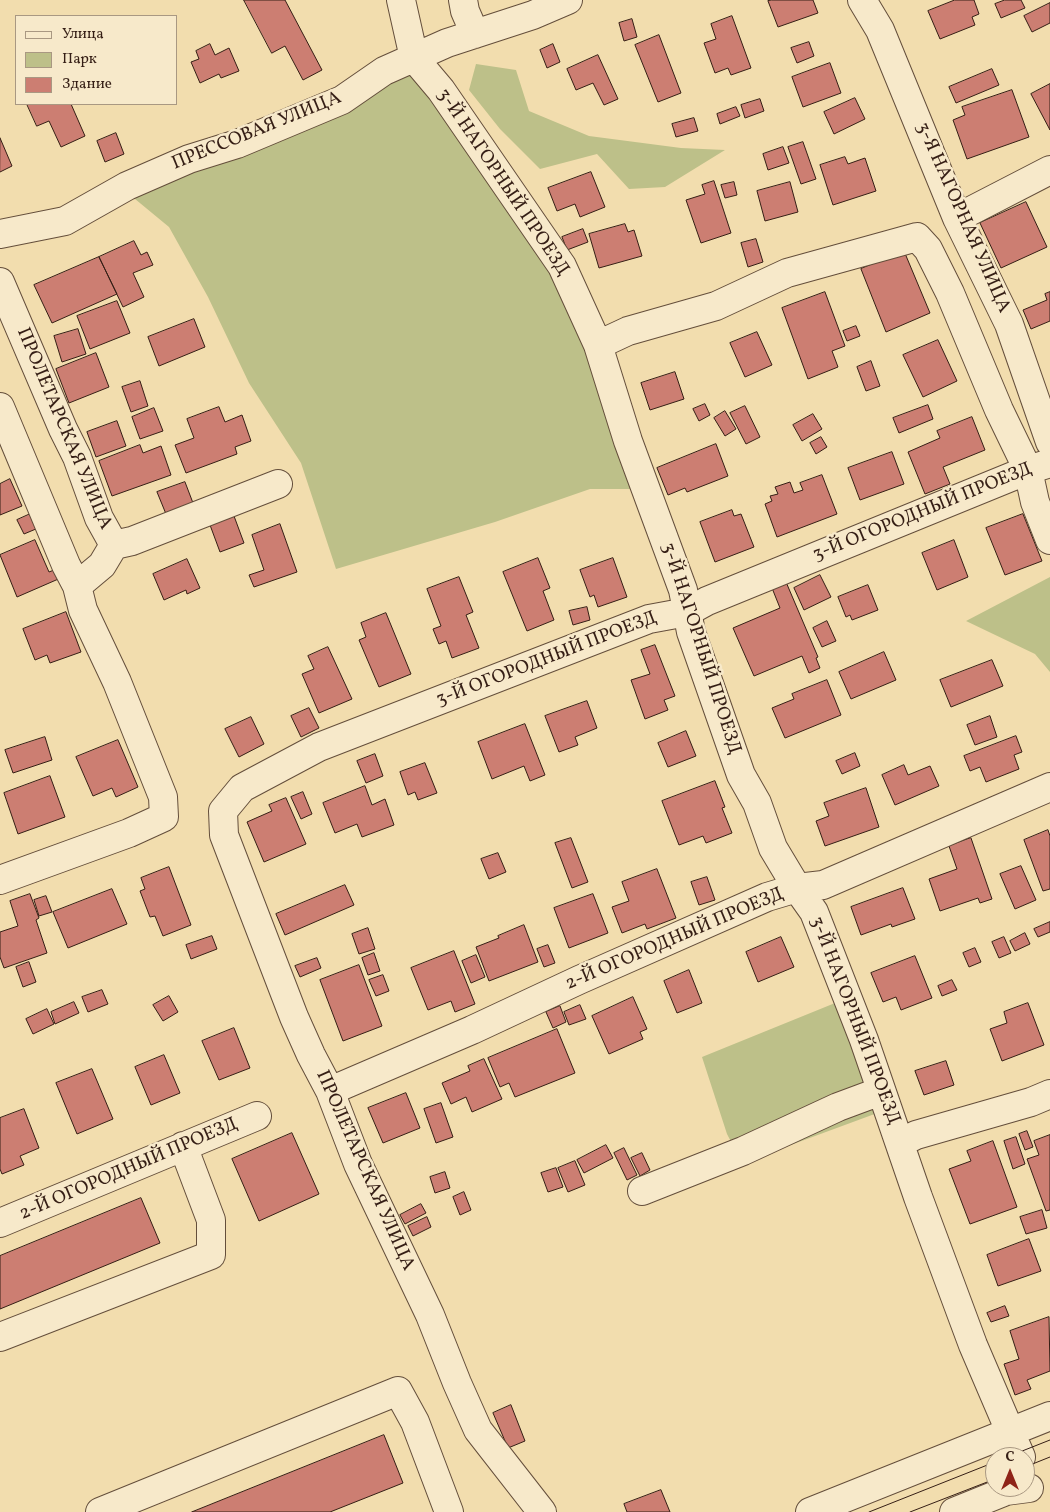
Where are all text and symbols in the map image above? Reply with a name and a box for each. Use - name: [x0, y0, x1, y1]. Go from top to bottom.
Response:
- legend: [15, 15, 178, 105]
- text: Улица: [62, 24, 104, 45]
- text: Парк: [62, 49, 97, 70]
- text: Здание: [62, 74, 112, 95]
- street label: 3-Й НАГОРНЫЙ ПРОЕЗД: [431, 85, 573, 281]
- street label: ПРЕССОВАЯ УЛИЦА: [169, 88, 345, 176]
- street label: 3-Я НАГОРНАЯ УЛИЦА: [910, 119, 1014, 317]
- street label: ПРОЛЕТАРСКАЯ УЛИЦА: [10, 325, 116, 533]
- street label: 3-Й ОГОРОДНЫЙ ПРОЕЗД: [810, 458, 1036, 568]
- street label: 3-Й НАГОРНЫЙ ПРОЕЗД: [655, 540, 745, 758]
- street label: 3-Й ОГОРОДНЫЙ ПРОЕЗД: [433, 607, 661, 713]
- street label: 2-Й ОГОРОДНЫЙ ПРОЕЗД: [562, 884, 788, 996]
- street label: 3-Й НАГОРНЫЙ ПРОЕЗД: [804, 914, 904, 1128]
- street label: ПРОЛЕТАРСКАЯ УЛИЦА: [309, 1067, 419, 1275]
- street label: 2-Й ОГОРОДНЫЙ ПРОЕЗД: [16, 1114, 242, 1226]
- north arrow: [985, 1447, 1035, 1497]
- text: С: [1005, 1448, 1015, 1467]

